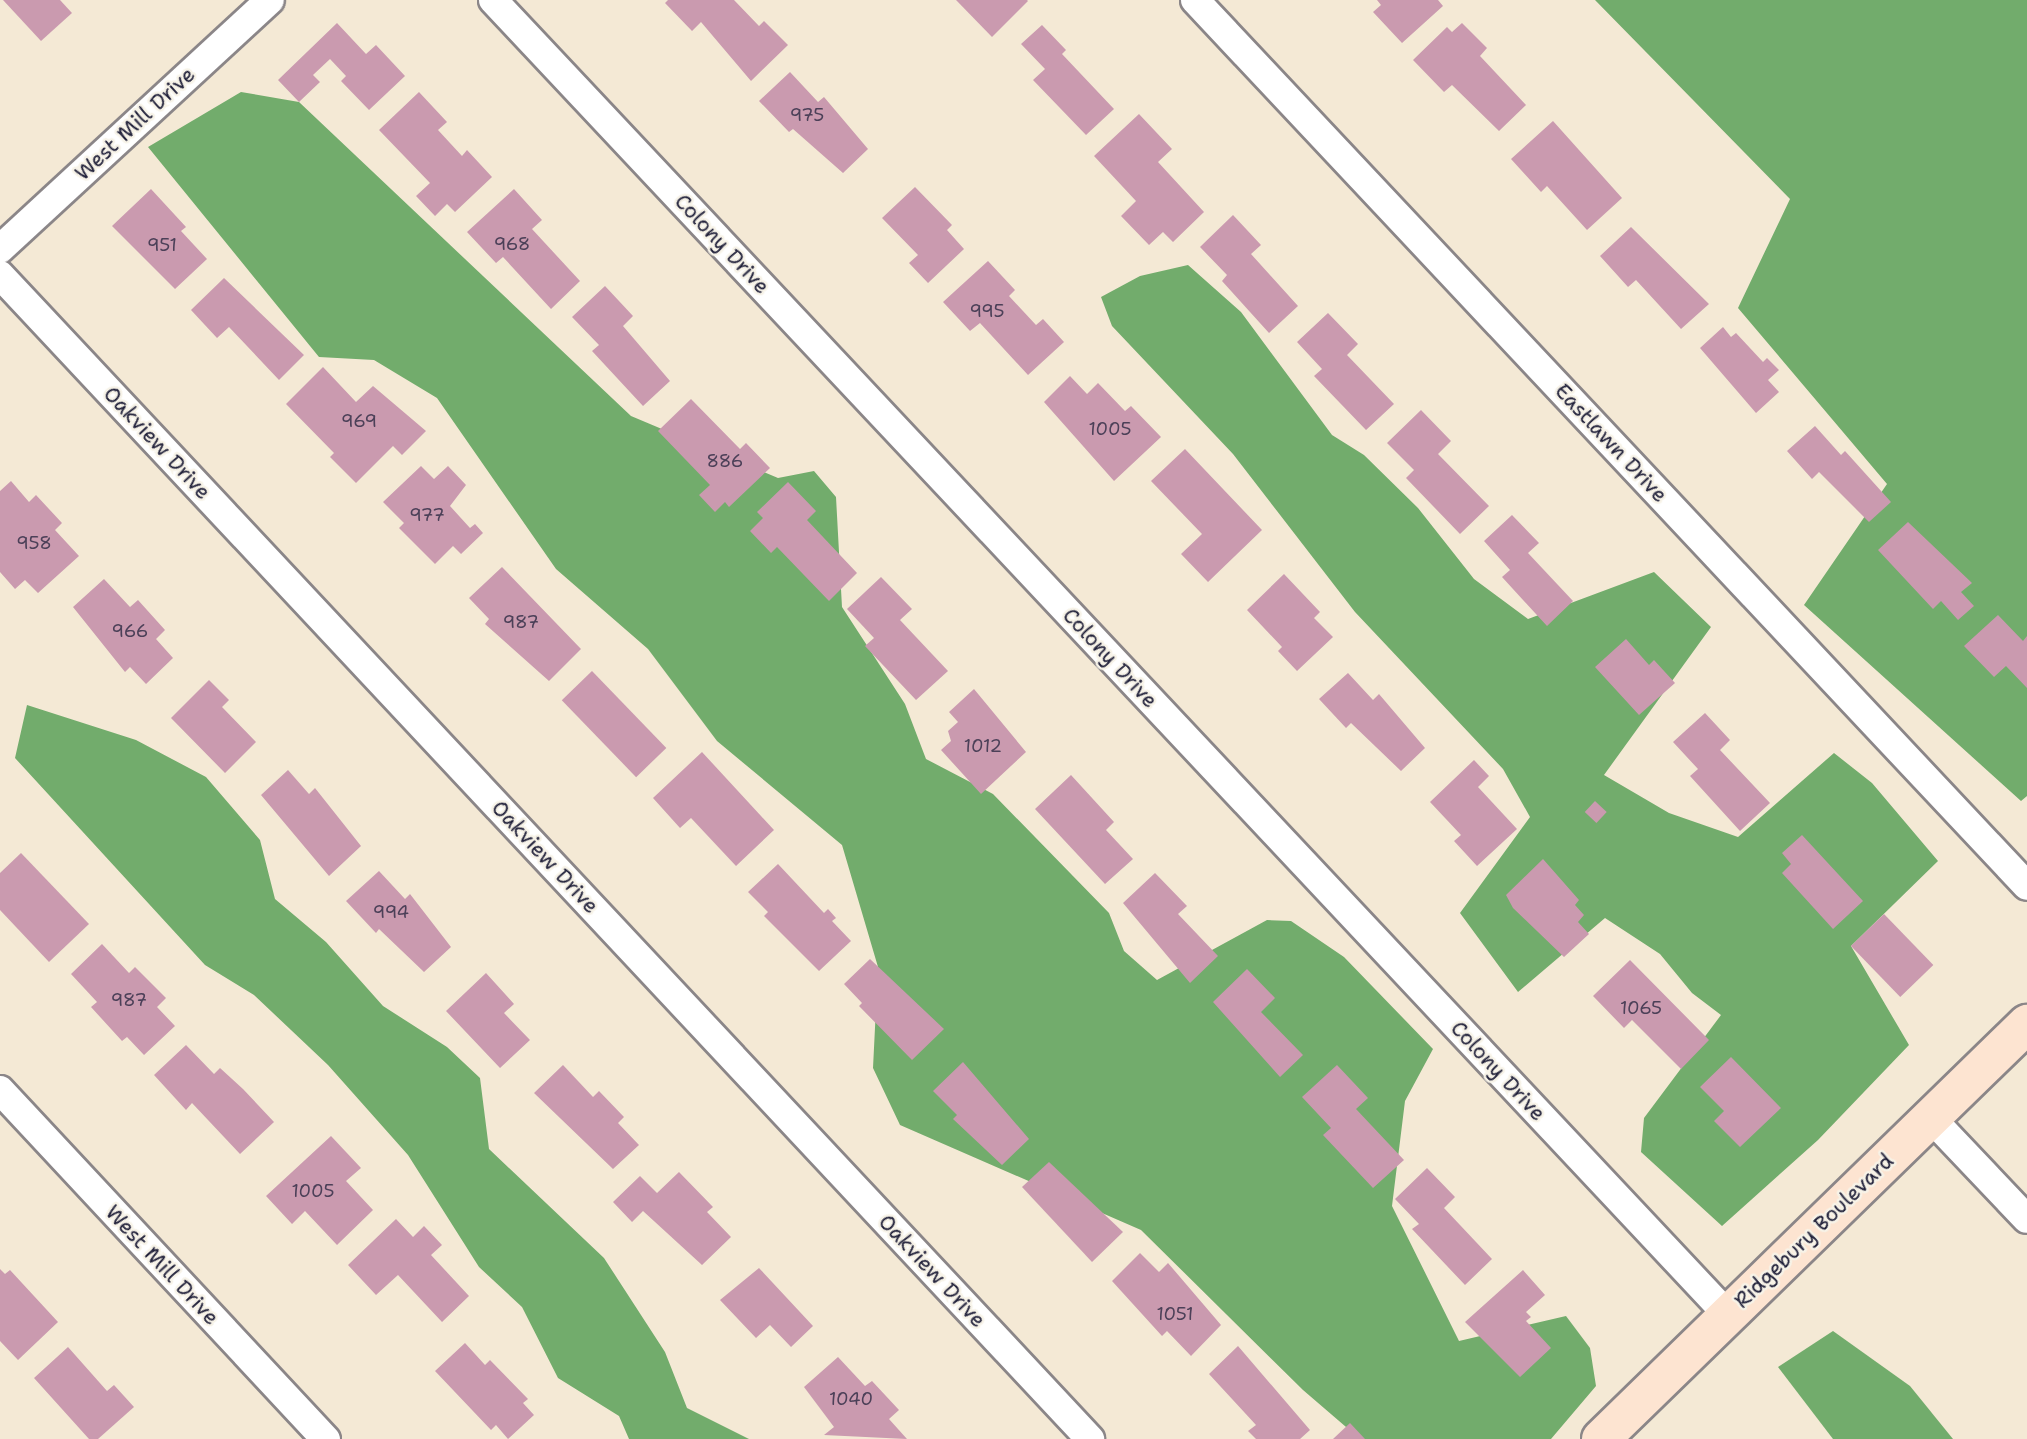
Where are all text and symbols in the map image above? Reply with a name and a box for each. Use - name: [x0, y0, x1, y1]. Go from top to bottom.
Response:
- street label: West Mill Drive: [70, 62, 200, 186]
- house number: 975: [790, 104, 824, 126]
- street label: Colony Drive: [669, 189, 775, 299]
- house number: 968: [494, 233, 530, 255]
- house number: 951: [147, 234, 177, 256]
- house number: 995: [969, 300, 1005, 322]
- street label: Eastlawn Drive: [1550, 378, 1672, 508]
- street label: Oakview Drive: [98, 381, 216, 505]
- house number: 969: [341, 410, 377, 432]
- house number: 1005: [1089, 418, 1131, 440]
- house number: 886: [707, 450, 743, 472]
- house number: 977: [409, 504, 445, 526]
- house number: 958: [16, 532, 52, 554]
- street label: Colony Drive: [1057, 603, 1163, 713]
- house number: 987: [503, 611, 539, 633]
- house number: 966: [112, 620, 148, 642]
- house number: 1012: [964, 735, 1002, 757]
- street label: Oakview Drive: [486, 795, 604, 919]
- house number: 994: [373, 901, 409, 923]
- house number: 987: [111, 989, 147, 1011]
- house number: 1065: [1620, 997, 1662, 1019]
- street label: Colony Drive: [1445, 1016, 1551, 1126]
- street label: Ridgebury Boulevard: [1729, 1148, 1899, 1314]
- house number: 1005: [292, 1180, 334, 1202]
- street label: West Mill Drive: [100, 1200, 224, 1330]
- street label: Oakview Drive: [873, 1209, 991, 1333]
- house number: 1051: [1156, 1303, 1194, 1325]
- house number: 1040: [829, 1388, 873, 1410]

